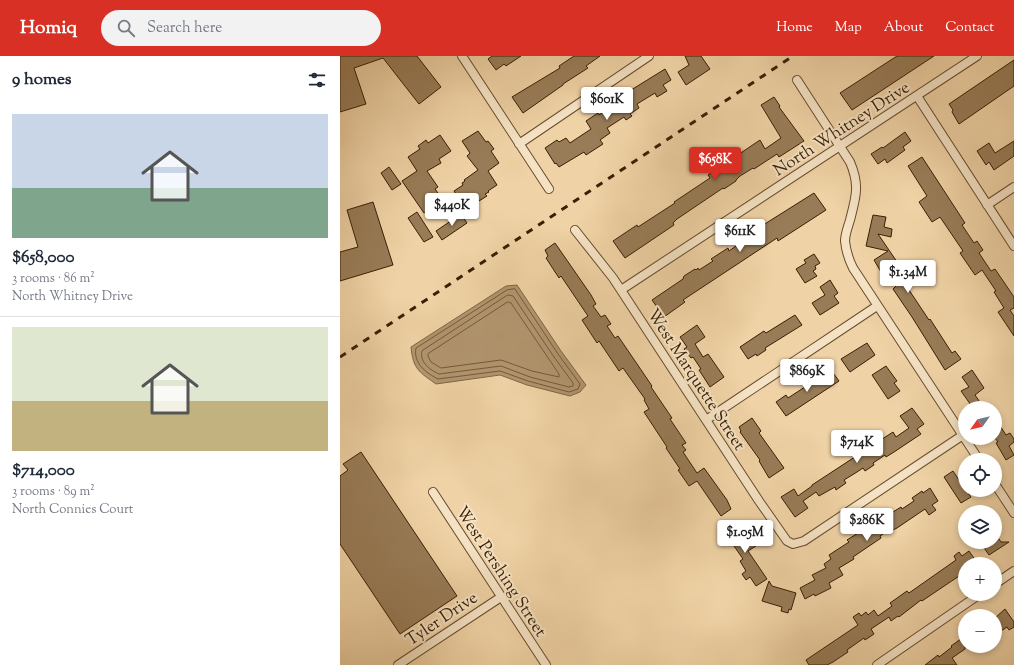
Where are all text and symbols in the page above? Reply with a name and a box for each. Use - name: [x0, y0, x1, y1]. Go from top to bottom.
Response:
- search box: [101, 10, 381, 46]
- text: Homiq: [20, 15, 77, 42]
- icon: search: [115, 17, 137, 39]
- text: Search here: [147, 18, 222, 39]
- text: Home: [776, 18, 813, 38]
- text: Map: [835, 18, 862, 38]
- text: About: [884, 18, 923, 38]
- text: Contact: [945, 18, 994, 38]
- text: 9 homes: [12, 68, 71, 92]
- icon: filters: [306, 69, 328, 91]
- street label: North Whitney Drive: [769, 76, 915, 183]
- pin: $601K: [579, 87, 635, 121]
- text: $601K: [590, 91, 624, 109]
- icon: home: [134, 140, 206, 212]
- pin: $658K: [687, 147, 743, 181]
- text: $658K: [698, 151, 732, 169]
- pin: $440K: [424, 193, 480, 227]
- text: $440K: [434, 197, 470, 215]
- pin: $611K: [712, 219, 768, 253]
- text: $611K: [724, 223, 756, 241]
- text: $658,000: [12, 246, 74, 270]
- pin: $1.34M: [875, 260, 941, 294]
- text: $1.34M: [889, 264, 927, 282]
- text: 3 rooms · 86 m²: [12, 270, 95, 288]
- text: North Whitney Drive: [12, 288, 133, 306]
- street label: West Marquette Street: [640, 304, 750, 456]
- icon: home: [134, 353, 206, 425]
- pin: $869K: [779, 359, 835, 393]
- text: $869K: [789, 363, 825, 381]
- north arrow: [958, 401, 1002, 445]
- map controls: [958, 401, 1002, 653]
- pin: $714K: [829, 430, 885, 464]
- text: $714K: [840, 434, 874, 452]
- button: locate: [958, 453, 1002, 497]
- text: $714,000: [12, 459, 75, 483]
- text: 3 rooms · 89 m²: [12, 483, 95, 501]
- text: North Connies Court: [12, 501, 133, 519]
- street label: West Pershing Street: [449, 502, 552, 642]
- button: layers: [958, 505, 1002, 549]
- pin: $286K: [839, 508, 895, 542]
- text: $286K: [849, 512, 885, 530]
- pin: $1.05M: [712, 520, 778, 554]
- text: $1.05M: [726, 524, 764, 542]
- button: +: [958, 557, 1002, 601]
- street label: Tyler Drive: [401, 587, 483, 653]
- button: −: [958, 609, 1002, 653]

